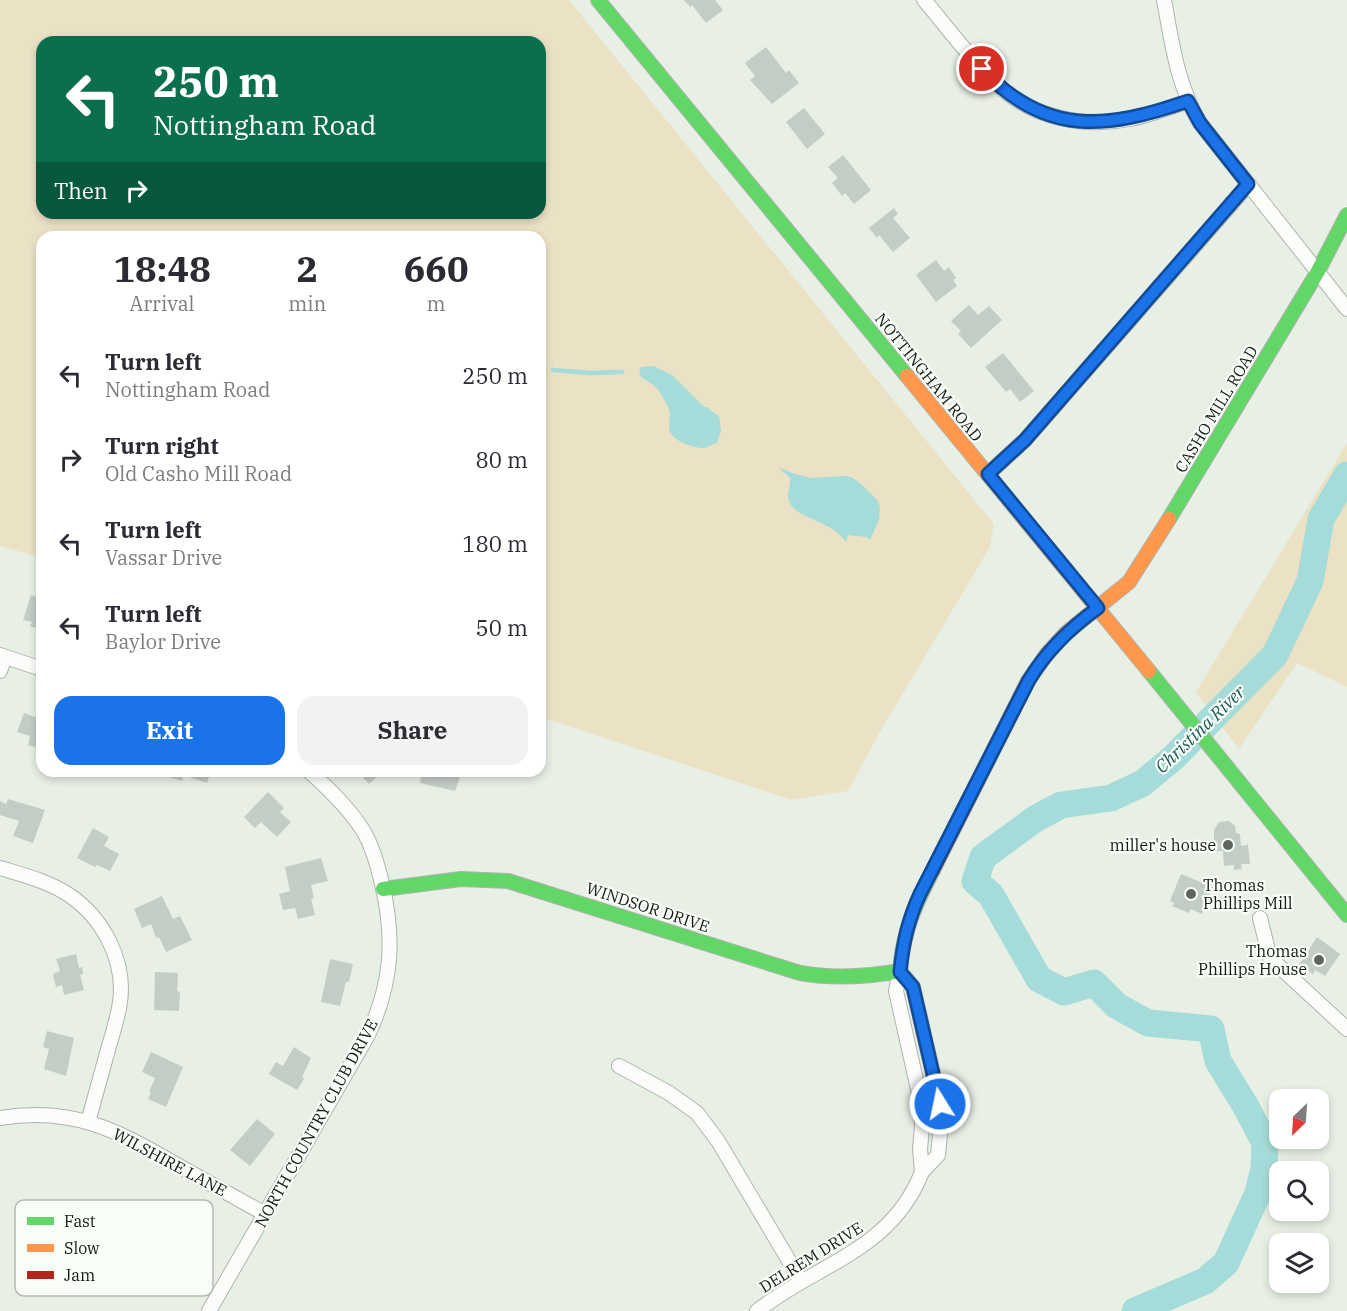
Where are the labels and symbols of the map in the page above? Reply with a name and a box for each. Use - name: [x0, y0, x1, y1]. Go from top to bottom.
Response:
- pin: [956, 43, 1007, 94]
- street label: NOTTINGHAM ROAD: [871, 309, 987, 445]
- street label: CASHO MILL ROAD: [1170, 342, 1262, 476]
- water label: Christina River: [1150, 679, 1251, 778]
- place label: miller's house: [1110, 835, 1216, 855]
- marker: miller's house: [1221, 838, 1235, 852]
- place label: Thomas Phillips Mill: [1203, 875, 1293, 913]
- street label: WINDSOR DRIVE: [584, 878, 712, 936]
- marker: Thomas Phillips Mill: [1184, 887, 1198, 901]
- place label: Thomas Phillips House: [1198, 941, 1307, 979]
- marker: Thomas Phillips House: [1312, 953, 1326, 967]
- street label: NORTH COUNTRY CLUB DRIVE: [250, 1015, 382, 1231]
- position arrow: [908, 1072, 972, 1136]
- north arrow: [1269, 1089, 1329, 1149]
- street label: WILSHIRE LANE: [110, 1124, 230, 1200]
- legend: [15, 1200, 213, 1296]
- text: Fast: [64, 1211, 96, 1231]
- street label: DELREM DRIVE: [756, 1217, 866, 1297]
- text: Slow: [64, 1238, 100, 1258]
- text: Jam: [64, 1265, 95, 1285]

